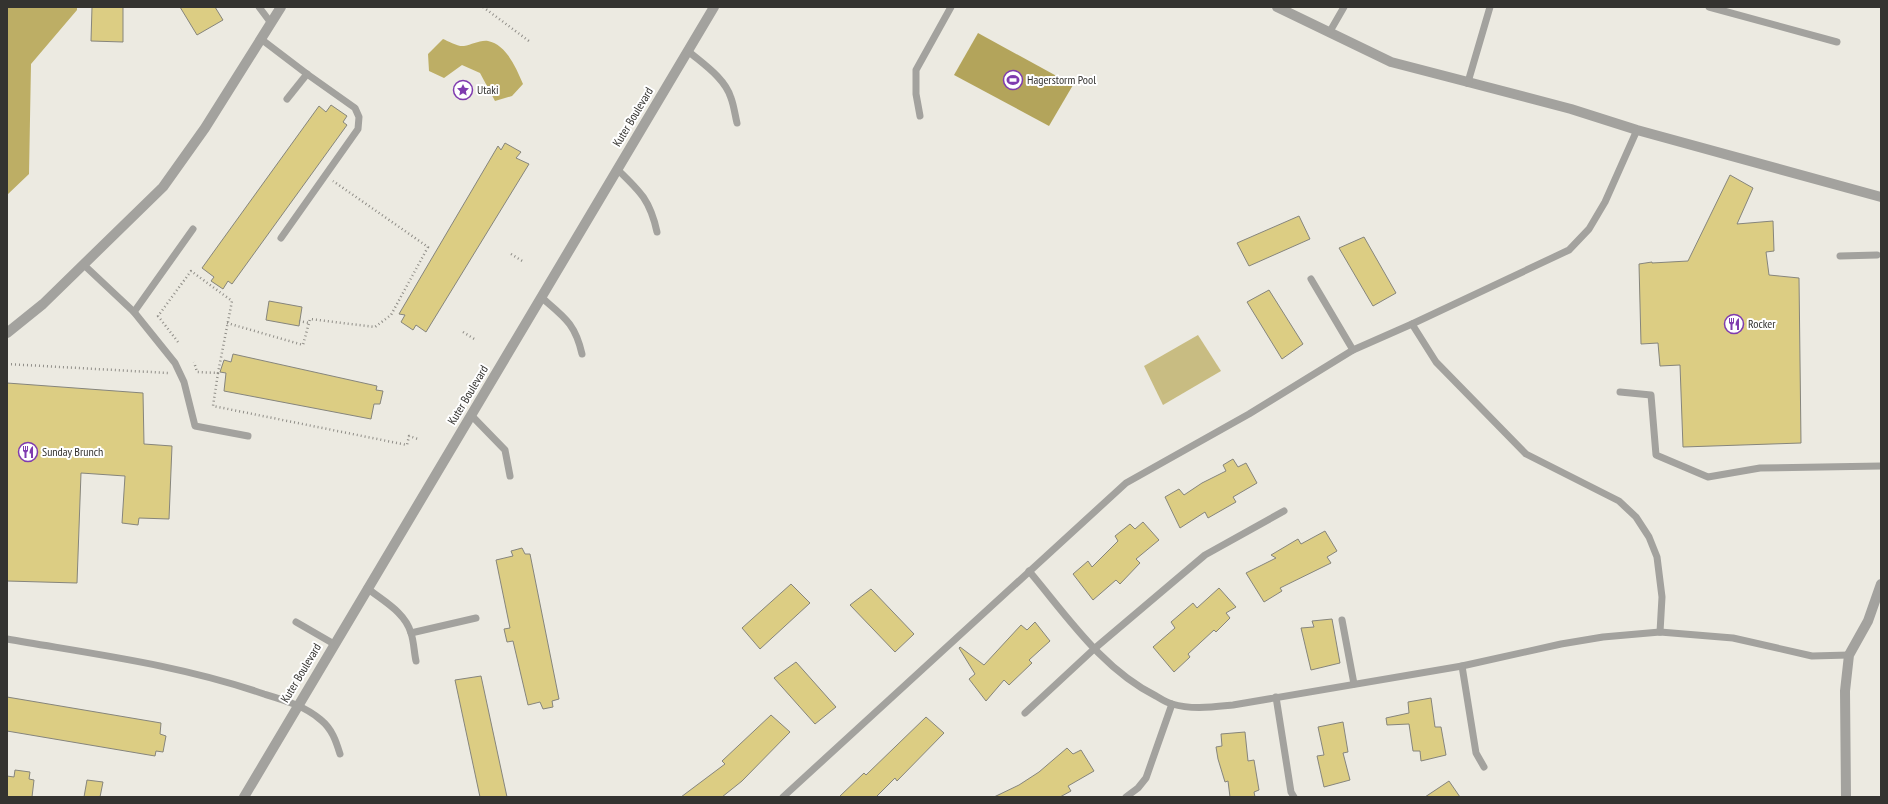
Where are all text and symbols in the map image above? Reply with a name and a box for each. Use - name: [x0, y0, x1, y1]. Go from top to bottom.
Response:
- sports icon: Hagerstorm Pool: [1002, 69, 1024, 91]
- place label: Hagerstorm Pool: [1027, 72, 1096, 87]
- place icon: Utaki: [452, 79, 474, 101]
- place label: Utaki: [477, 82, 499, 97]
- street label: Kuter Boulevard: [609, 84, 656, 149]
- restaurant icon: Rocker: [1723, 313, 1745, 335]
- place label: Rocker: [1748, 316, 1776, 331]
- street label: Kuter Boulevard: [444, 362, 491, 427]
- restaurant icon: Sunday Brunch: [17, 441, 39, 463]
- place label: Sunday Brunch: [42, 444, 103, 459]
- street label: Kuter Boulevard: [277, 640, 324, 705]

